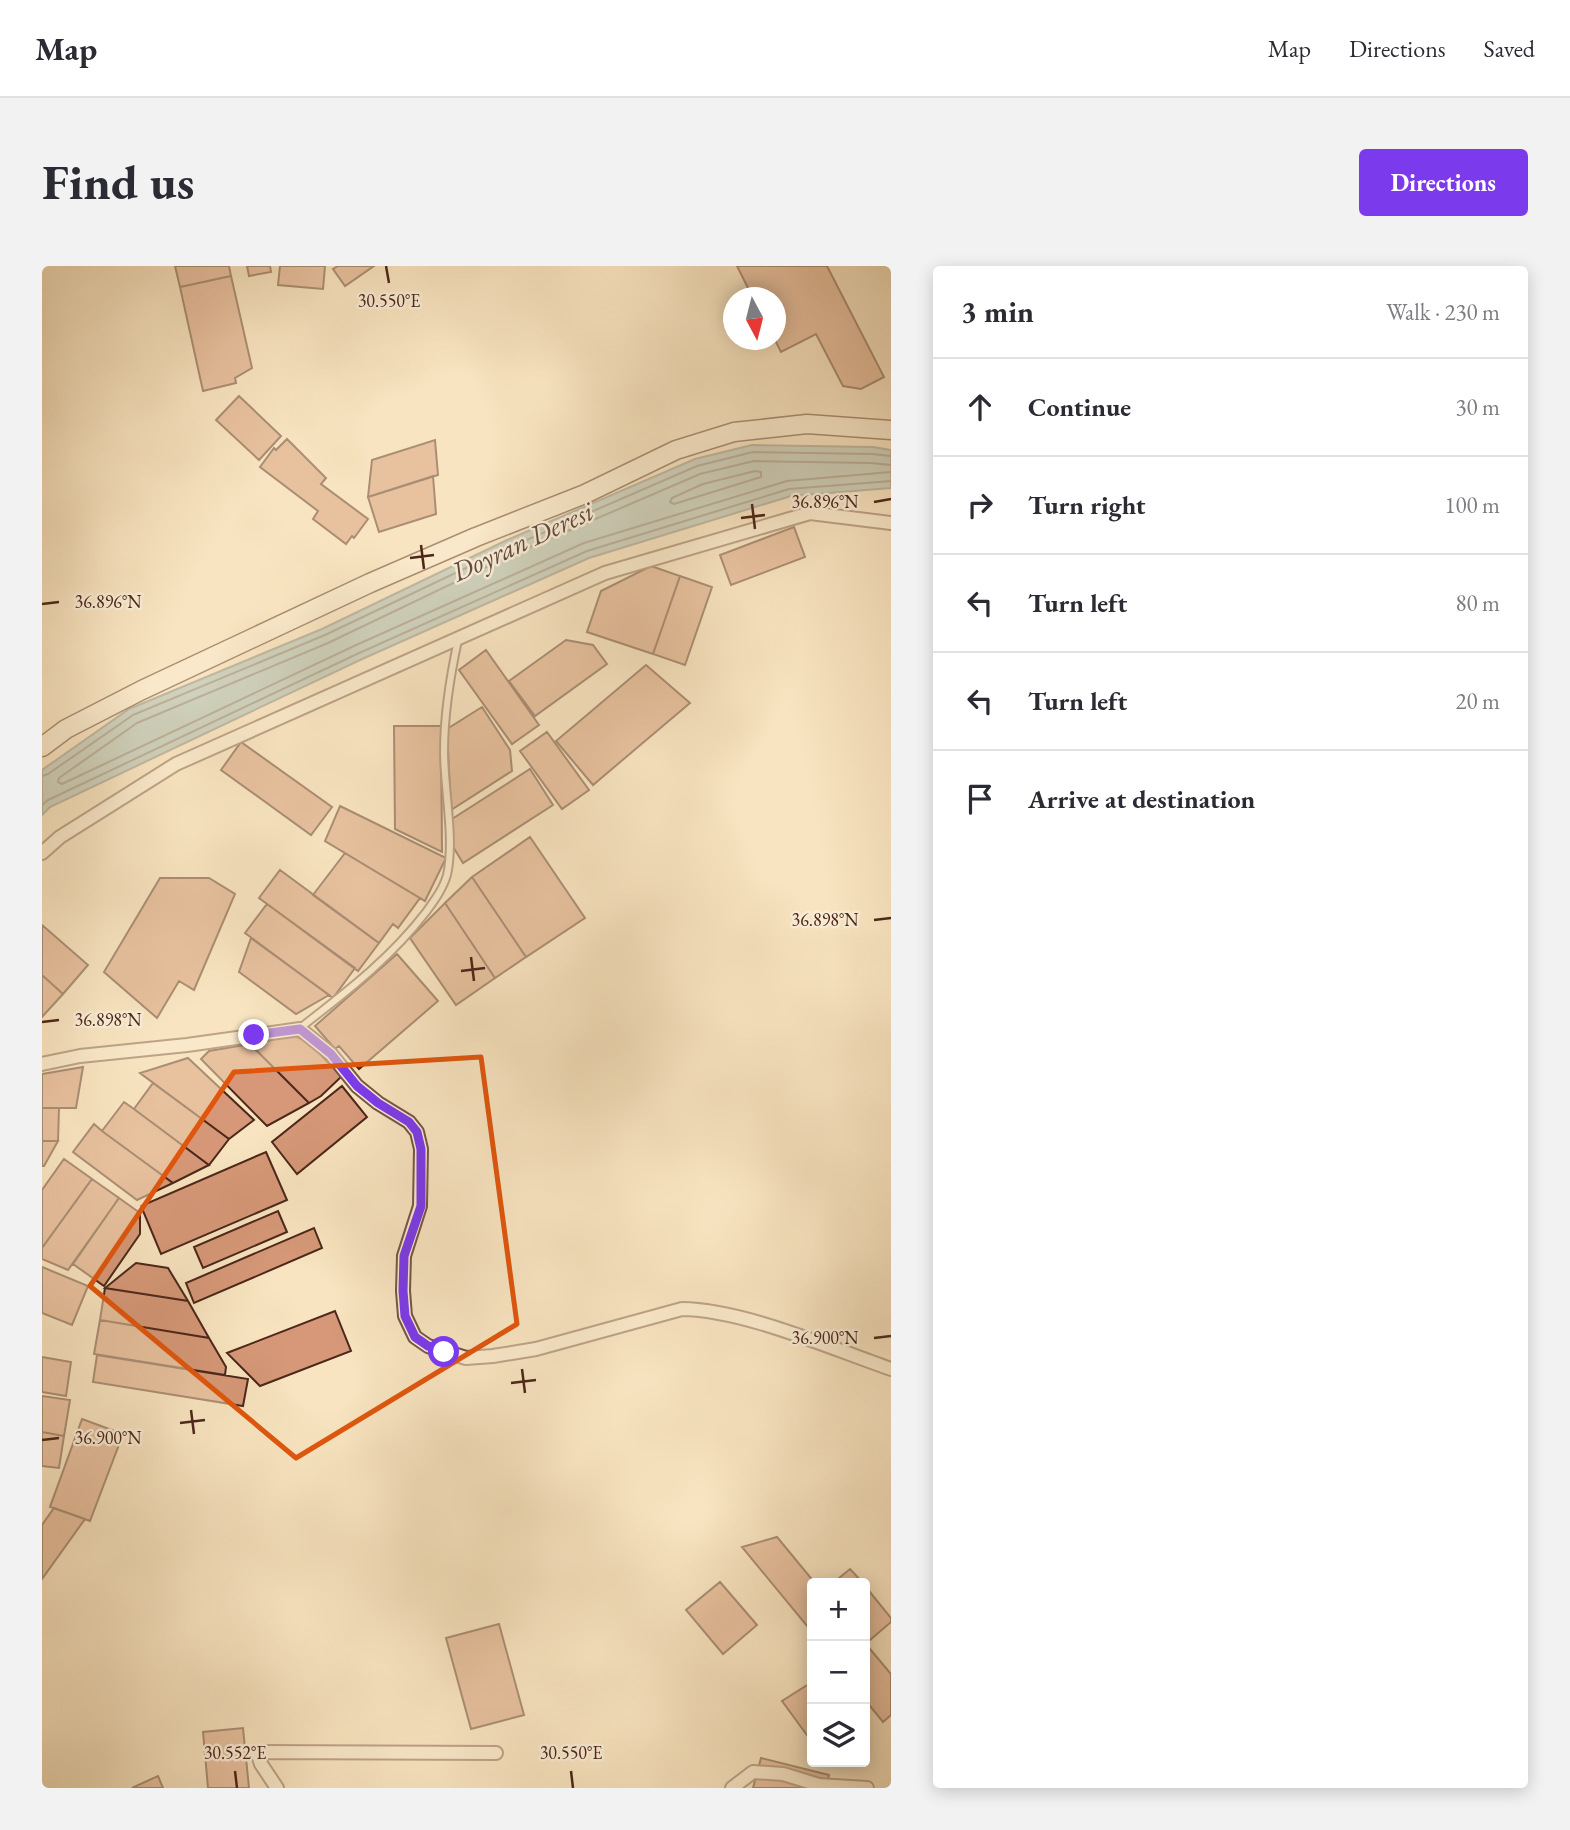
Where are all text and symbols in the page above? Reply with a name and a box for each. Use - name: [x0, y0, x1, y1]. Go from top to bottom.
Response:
- text: Map: [35, 27, 97, 70]
- text: Map: [1268, 33, 1311, 64]
- text: Directions: [1349, 33, 1446, 64]
- text: Saved: [1484, 33, 1535, 64]
- button: Directions: [1359, 149, 1528, 216]
- text: Find us: [42, 150, 194, 214]
- north arrow: [723, 287, 786, 350]
- text: 30.550°E: [358, 289, 420, 312]
- text: 3 min: [961, 292, 1034, 331]
- text: Walk · 230 m: [1386, 297, 1500, 327]
- icon: ahead: [961, 388, 999, 426]
- text: Continue: [1028, 390, 1131, 424]
- text: 30 m: [1455, 392, 1500, 422]
- icon: right: [961, 486, 999, 524]
- text: Turn right: [1028, 488, 1146, 522]
- text: 36.896°N: [792, 490, 859, 513]
- text: 100 m: [1444, 490, 1500, 520]
- water label: Doyran Deresi: [444, 492, 600, 590]
- icon: left: [961, 584, 999, 622]
- text: Turn left: [1028, 586, 1127, 620]
- text: 80 m: [1455, 588, 1500, 618]
- text: 36.896°N: [75, 590, 142, 613]
- icon: left: [961, 682, 999, 720]
- text: Turn left: [1028, 684, 1127, 718]
- text: 20 m: [1455, 686, 1500, 716]
- icon: arrive: [961, 780, 999, 818]
- text: Arrive at destination: [1028, 782, 1255, 816]
- text: 36.898°N: [792, 908, 859, 931]
- text: 36.898°N: [75, 1008, 142, 1031]
- route end: [238, 1019, 269, 1050]
- text: 36.900°N: [792, 1326, 859, 1349]
- route start: [428, 1336, 459, 1367]
- text: 36.900°N: [75, 1426, 142, 1449]
- map controls: [807, 1578, 870, 1767]
- button: +: [807, 1578, 870, 1641]
- button: −: [807, 1641, 870, 1704]
- button: layers: [807, 1704, 870, 1767]
- text: 30.552°E: [204, 1741, 266, 1764]
- text: 30.550°E: [540, 1741, 602, 1764]

